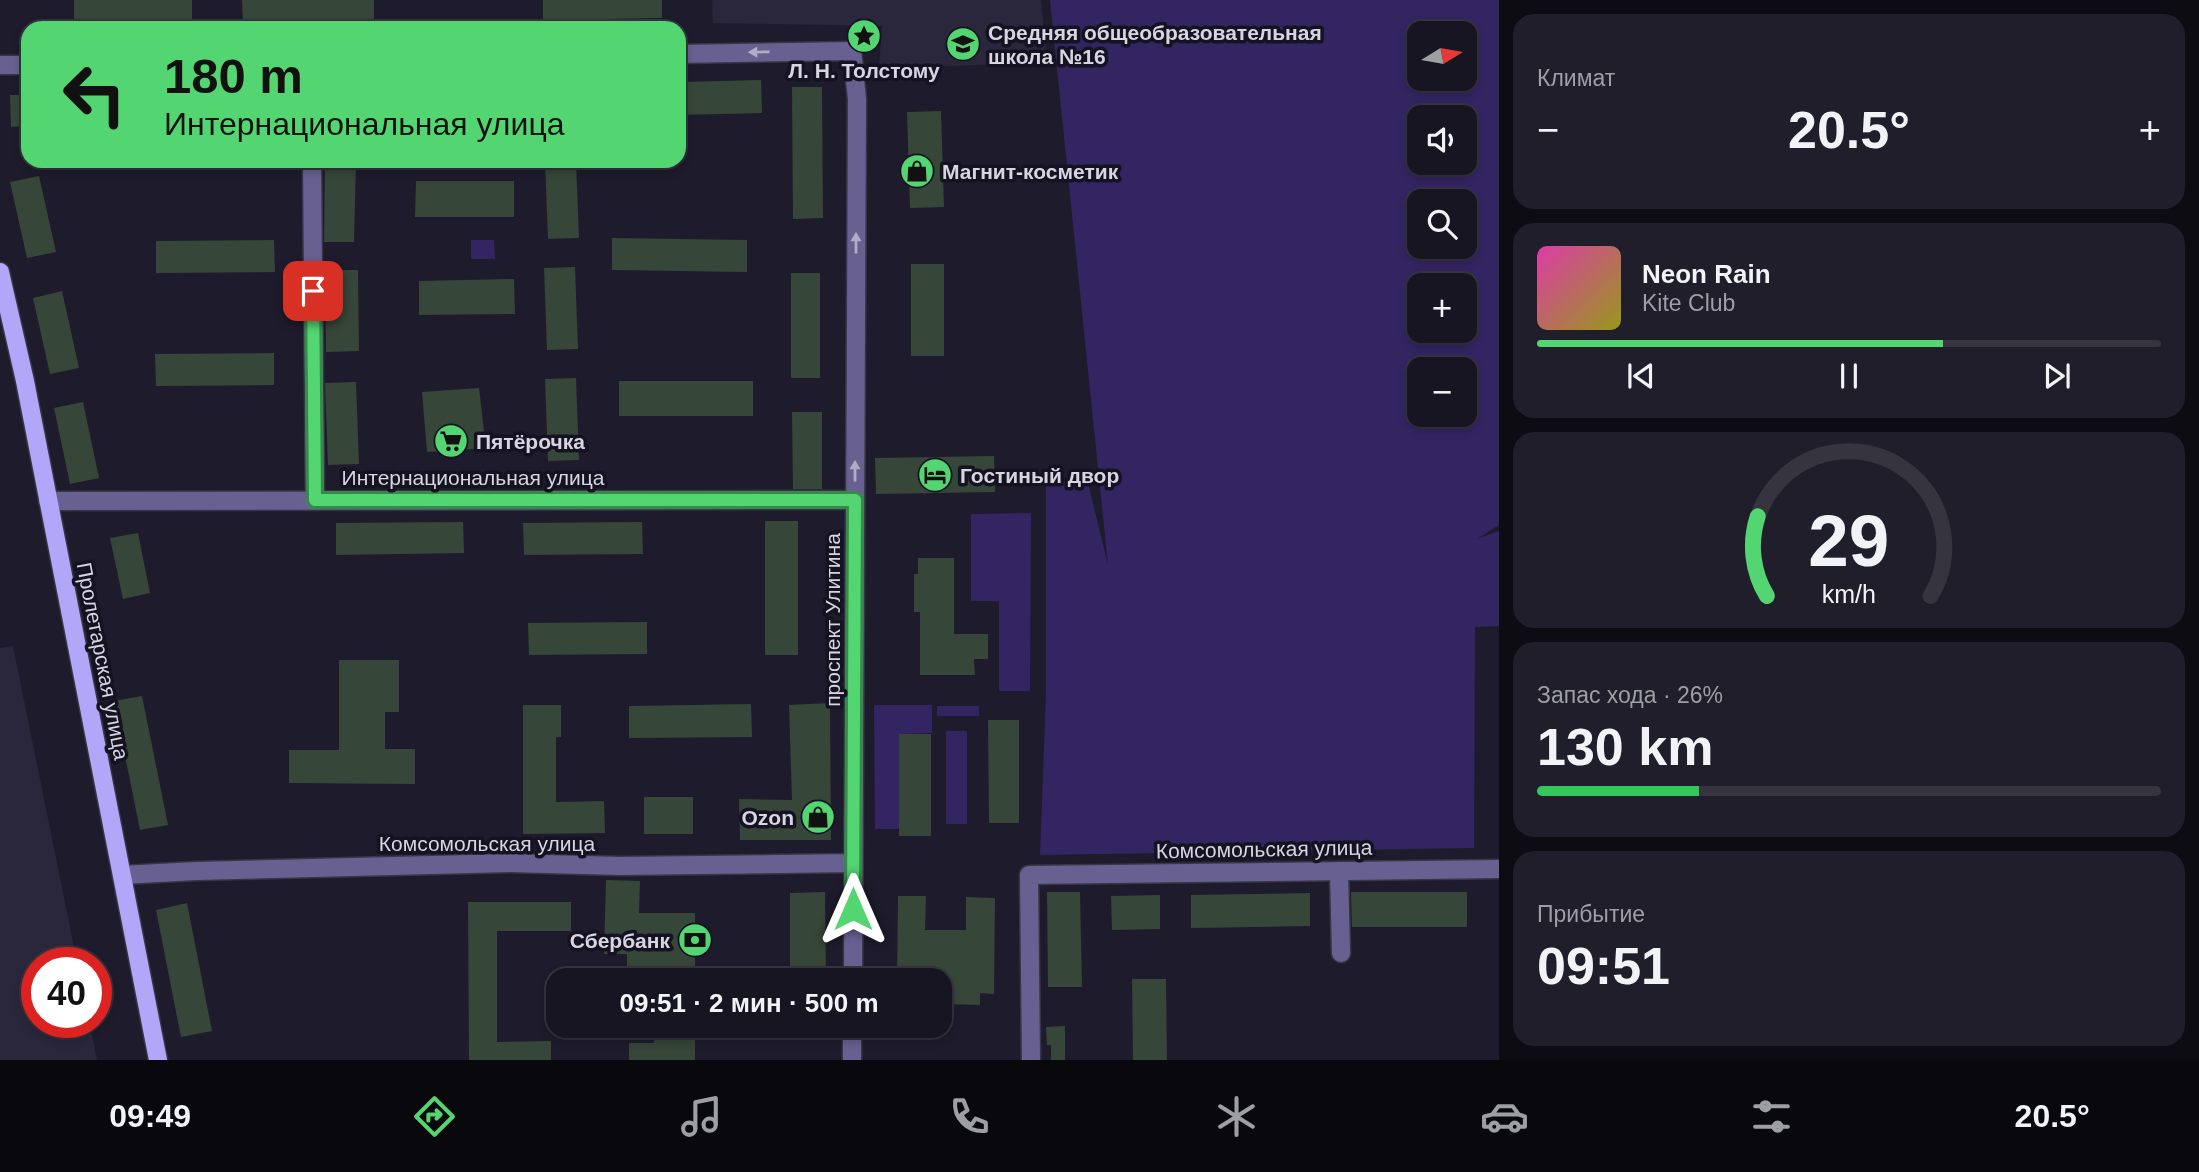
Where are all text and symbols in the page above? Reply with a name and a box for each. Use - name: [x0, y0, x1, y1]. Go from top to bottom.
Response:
- place icon: Л. Н. Толстому: [845, 17, 883, 55]
- place label: Средняя общеобразовательная школа №16: [988, 21, 1322, 68]
- north arrow: [1407, 21, 1477, 91]
- map controls: [1407, 21, 1477, 427]
- school or university icon: Средняя общеобразовательная школа №16: [944, 25, 982, 63]
- one-way arrow: [748, 47, 770, 58]
- icon: left: [49, 49, 140, 140]
- text: 180 m: [164, 49, 303, 103]
- place label: Л. Н. Толстому: [788, 59, 940, 82]
- text: Климат: [1537, 65, 1615, 91]
- text: 20.5°: [1788, 101, 1910, 159]
- button: sound: [1407, 105, 1477, 175]
- text: Интернациональная улица: [164, 106, 565, 142]
- text: −: [1537, 109, 1559, 151]
- text: +: [2139, 109, 2161, 151]
- shop icon: Магнит-косметик: [898, 152, 936, 190]
- place label: Магнит-косметик: [942, 160, 1119, 183]
- button: search: [1407, 189, 1477, 259]
- one-way arrow: [850, 232, 862, 254]
- text: Neon Rain: [1642, 259, 1771, 289]
- pin: [283, 261, 343, 321]
- icon: arrive: [294, 272, 332, 310]
- button: +: [1407, 273, 1477, 343]
- text: Kite Club: [1642, 290, 1735, 316]
- button: −: [1407, 357, 1477, 427]
- icon: previous: [1622, 357, 1660, 395]
- icon: pause: [1830, 357, 1868, 395]
- icon: next: [2038, 357, 2076, 395]
- supermarket icon: Пятёрочка: [432, 422, 470, 460]
- place label: Пятёрочка: [476, 430, 585, 453]
- hotel icon: Гостиный двор: [916, 456, 954, 494]
- one-way arrow: [849, 460, 861, 482]
- place label: Гостиный двор: [960, 464, 1119, 487]
- street label: Интернациональная улица: [342, 466, 605, 489]
- text: 29: [1809, 500, 1889, 581]
- street label: проспект Улитина: [821, 533, 844, 707]
- street label: Пролетарская улица: [73, 560, 134, 762]
- text: km/h: [1822, 580, 1876, 608]
- text: Запас хода · 26%: [1537, 682, 1723, 708]
- text: 130 km: [1537, 718, 1713, 776]
- shop icon: Ozon: [799, 798, 837, 836]
- place label: Ozon: [742, 806, 794, 829]
- street label: Комсомольская улица: [379, 832, 596, 855]
- street label: Комсомольская улица: [1156, 836, 1373, 862]
- position arrow: [816, 872, 890, 946]
- text: Прибытие: [1537, 901, 1645, 927]
- bank icon: Сбербанк: [676, 921, 714, 959]
- place label: Сбербанк: [570, 929, 670, 952]
- text: 09:51: [1537, 937, 1670, 995]
- speed limit sign: 40: [21, 947, 112, 1038]
- text: 09:51 · 2 мин · 500 m: [619, 988, 879, 1018]
- icon: directions: [410, 1092, 459, 1141]
- icon: music: [677, 1092, 726, 1141]
- icon: phone: [945, 1092, 994, 1141]
- icon: climate: [1212, 1092, 1261, 1141]
- icon: car: [1480, 1092, 1529, 1141]
- icon: filters: [1747, 1092, 1796, 1141]
- text: 09:49: [109, 1098, 191, 1134]
- text: 20.5°: [2015, 1098, 2090, 1134]

